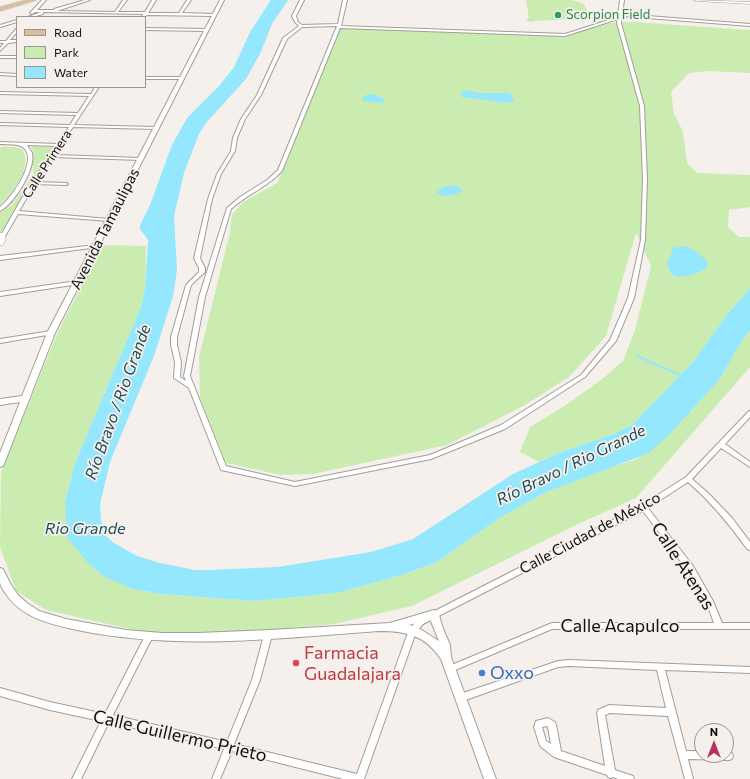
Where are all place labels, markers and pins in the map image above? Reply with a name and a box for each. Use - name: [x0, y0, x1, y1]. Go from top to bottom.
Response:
- place label: Scorpion Field: [566, 7, 650, 23]
- marker: Scorpion Field: [553, 10, 563, 20]
- place label: Farmacia Guadalajara: [304, 642, 401, 684]
- marker: Farmacia Guadalajara: [291, 658, 301, 668]
- place label: Oxxo: [490, 662, 534, 684]
- marker: Oxxo: [477, 668, 487, 678]

